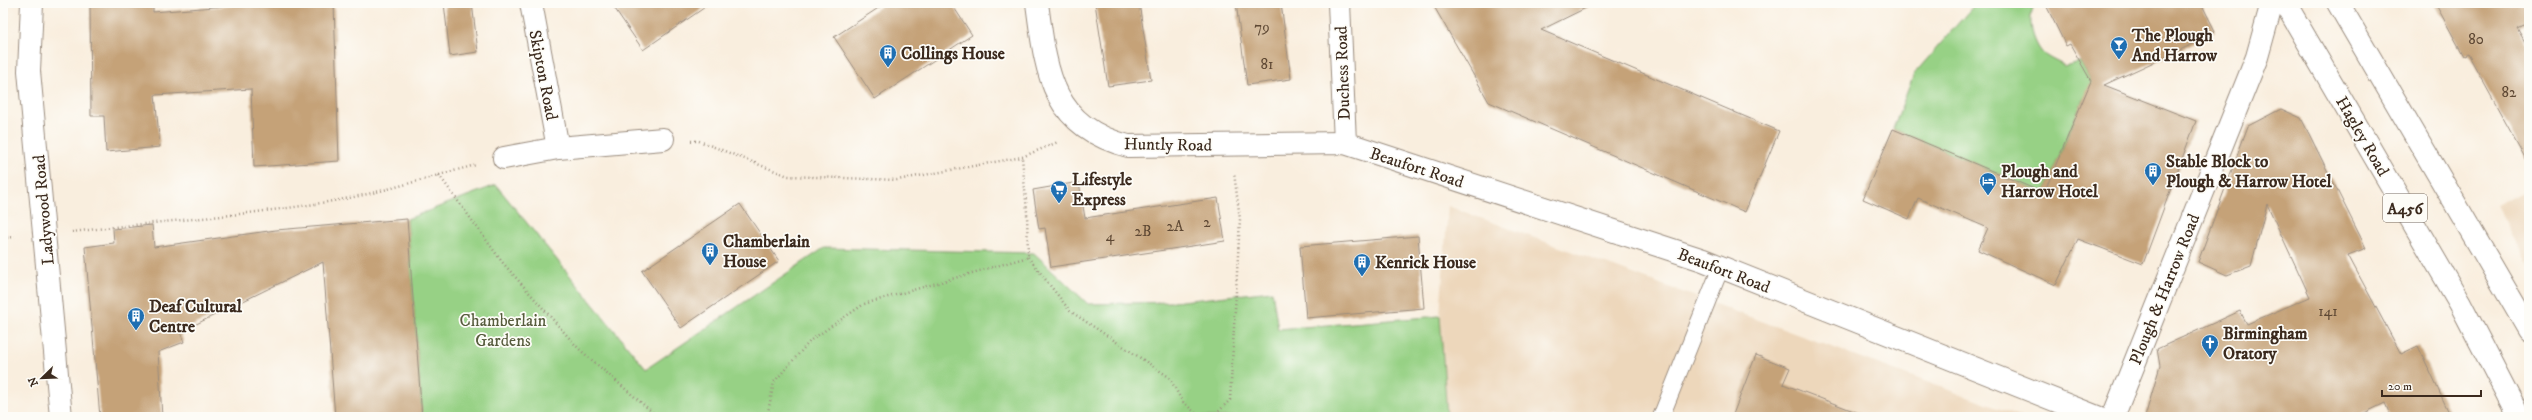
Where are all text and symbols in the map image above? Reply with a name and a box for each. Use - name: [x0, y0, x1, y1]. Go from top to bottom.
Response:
- house number: 79: [1254, 18, 1270, 37]
- street label: Duchess Road: [1330, 25, 1356, 120]
- place label: The Plough And Harrow: [2131, 25, 2217, 67]
- street label: Skipton Road: [523, 28, 563, 123]
- house number: 80: [2468, 30, 2484, 49]
- bar icon: The Plough And Harrow: [2109, 35, 2129, 60]
- building icon: Collings House: [878, 43, 898, 68]
- place label: Collings House: [901, 43, 1005, 65]
- house number: 81: [1260, 55, 1274, 74]
- house number: 82: [2502, 83, 2517, 102]
- street label: Hagley Road: [2330, 93, 2394, 181]
- street label: Huntly Road: [1124, 133, 1213, 157]
- street label: Beaufort Road: [1367, 142, 1467, 194]
- place label: Stable Block to Plough & Harrow Hotel: [2166, 151, 2333, 193]
- street label: Ladywood Road: [28, 153, 60, 266]
- place label: Plough and Harrow Hotel: [2001, 161, 2099, 203]
- building icon: Stable Block to Plough & Harrow Hotel: [2143, 161, 2163, 186]
- place label: Lifestyle Express: [1072, 169, 1132, 211]
- hotel icon: Plough and Harrow Hotel: [1978, 171, 1998, 196]
- supermarket icon: Lifestyle Express: [1049, 179, 1069, 204]
- road number: A456: [2383, 194, 2427, 222]
- street label: Plough & Harrow Road: [2125, 210, 2205, 368]
- house number: 2: [1203, 213, 1211, 232]
- house number: 2A: [1167, 217, 1184, 236]
- house number: 2B: [1135, 222, 1151, 241]
- house number: 4: [1106, 227, 1115, 246]
- place label: Chamberlain House: [723, 231, 810, 273]
- building icon: Chamberlain House: [700, 241, 720, 266]
- street label: Beaufort Road: [1674, 243, 1774, 299]
- building icon: Kenrick House: [1352, 252, 1372, 277]
- place label: Kenrick House: [1375, 252, 1476, 274]
- place label: Deaf Cultural Centre: [149, 296, 243, 338]
- house number: 141: [2318, 302, 2338, 321]
- building icon: Deaf Cultural Centre: [126, 306, 146, 331]
- park label: Chamberlain Gardens: [460, 310, 547, 352]
- place label: Birmingham Oratory: [2223, 323, 2308, 365]
- church icon: Birmingham Oratory: [2200, 333, 2220, 358]
- north arrow: [22, 358, 62, 398]
- scale bar: [2382, 372, 2481, 398]
- text: N: [26, 375, 42, 388]
- text: 20 m: [2388, 379, 2412, 394]

